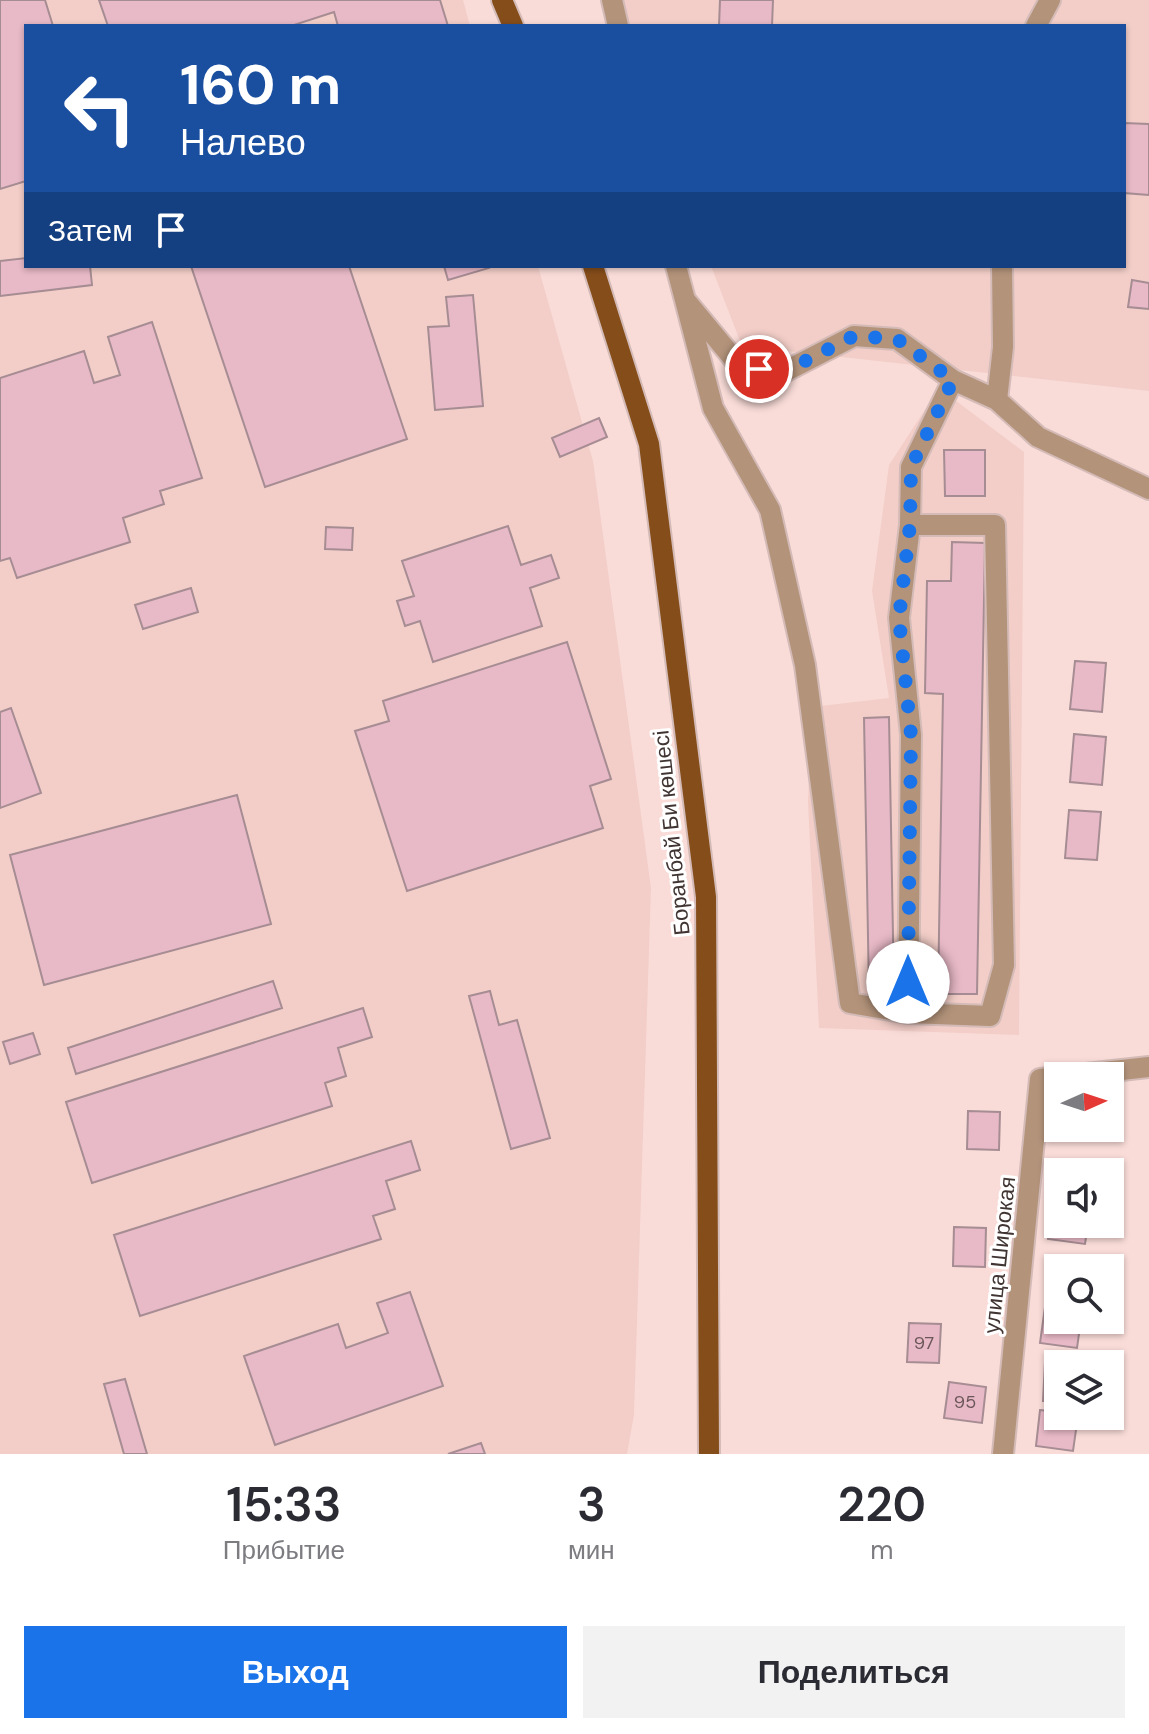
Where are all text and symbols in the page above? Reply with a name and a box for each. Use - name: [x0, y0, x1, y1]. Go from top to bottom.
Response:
- text: 160 m: [180, 48, 341, 121]
- icon: left: [48, 56, 152, 160]
- text: Налево: [180, 119, 306, 166]
- icon: arrive: [149, 208, 193, 252]
- text: Затем: [48, 211, 133, 250]
- pin: [725, 335, 793, 403]
- icon: arrive: [737, 347, 781, 391]
- street label: Боранбай Би көшесі: [646, 729, 697, 937]
- position arrow: [866, 940, 950, 1024]
- north arrow: [1044, 1062, 1124, 1142]
- map controls: [1044, 1062, 1124, 1430]
- button: sound: [1044, 1158, 1124, 1238]
- street label: улица Широкая: [977, 1175, 1022, 1335]
- button: search: [1044, 1254, 1124, 1334]
- house number: 97: [914, 1331, 934, 1355]
- button: layers: [1044, 1350, 1124, 1430]
- house number: 95: [954, 1390, 976, 1414]
- text: 15:33: [226, 1473, 342, 1536]
- text: 3: [577, 1473, 606, 1536]
- text: 220: [838, 1473, 926, 1536]
- text: Прибытие: [223, 1533, 345, 1567]
- text: мин: [568, 1533, 615, 1567]
- text: m: [870, 1533, 893, 1567]
- button: Выход: [24, 1626, 567, 1718]
- button: Поделиться: [583, 1626, 1125, 1718]

